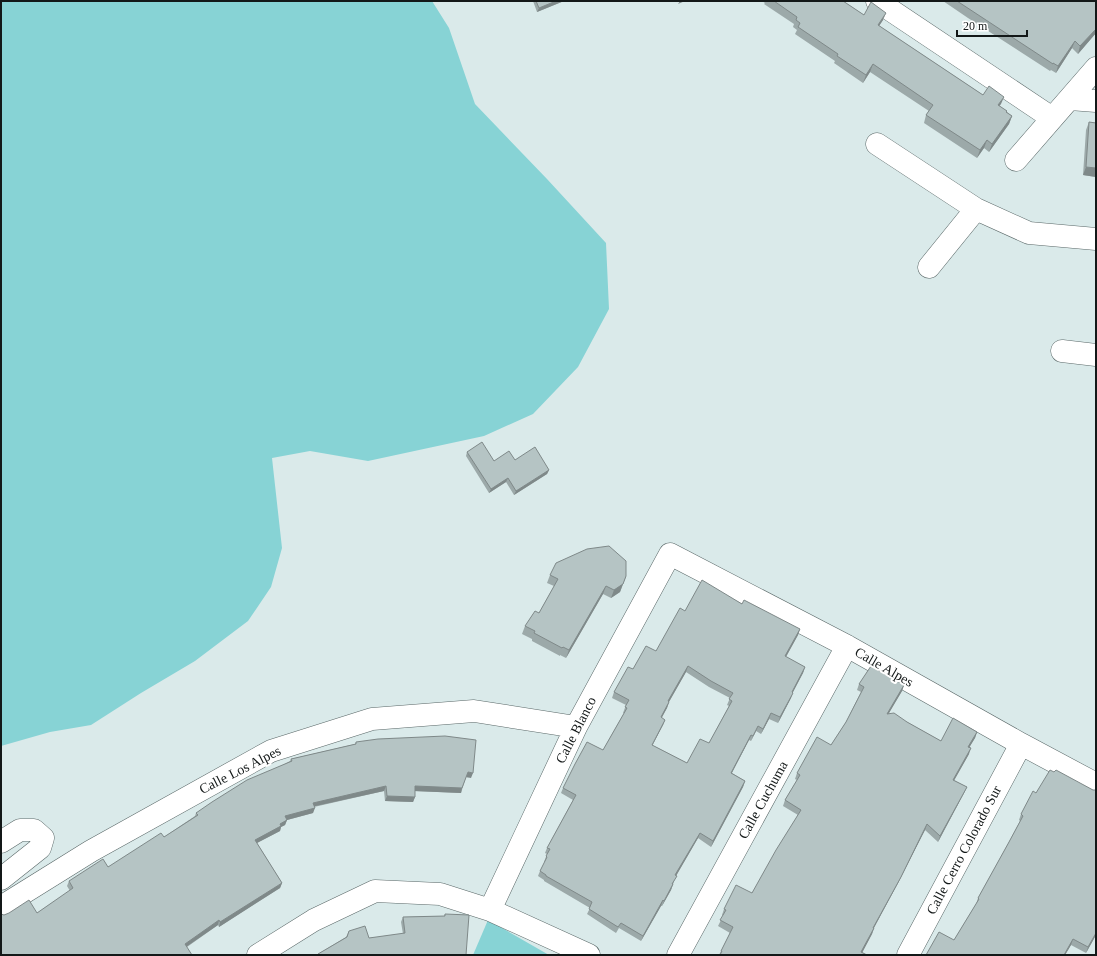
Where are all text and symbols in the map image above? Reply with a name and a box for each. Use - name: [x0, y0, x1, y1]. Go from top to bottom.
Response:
- scale bar: [957, 12, 1027, 38]
- text: 20 m: [963, 19, 988, 33]
- street label: Calle Alpes: [852, 644, 916, 690]
- street label: Calle Blanco: [553, 694, 599, 766]
- street label: Calle Los Alpes: [197, 743, 283, 797]
- street label: Calle Cuchuma: [735, 758, 791, 842]
- street label: Calle Cerro Colorado Sur: [924, 783, 1004, 917]

